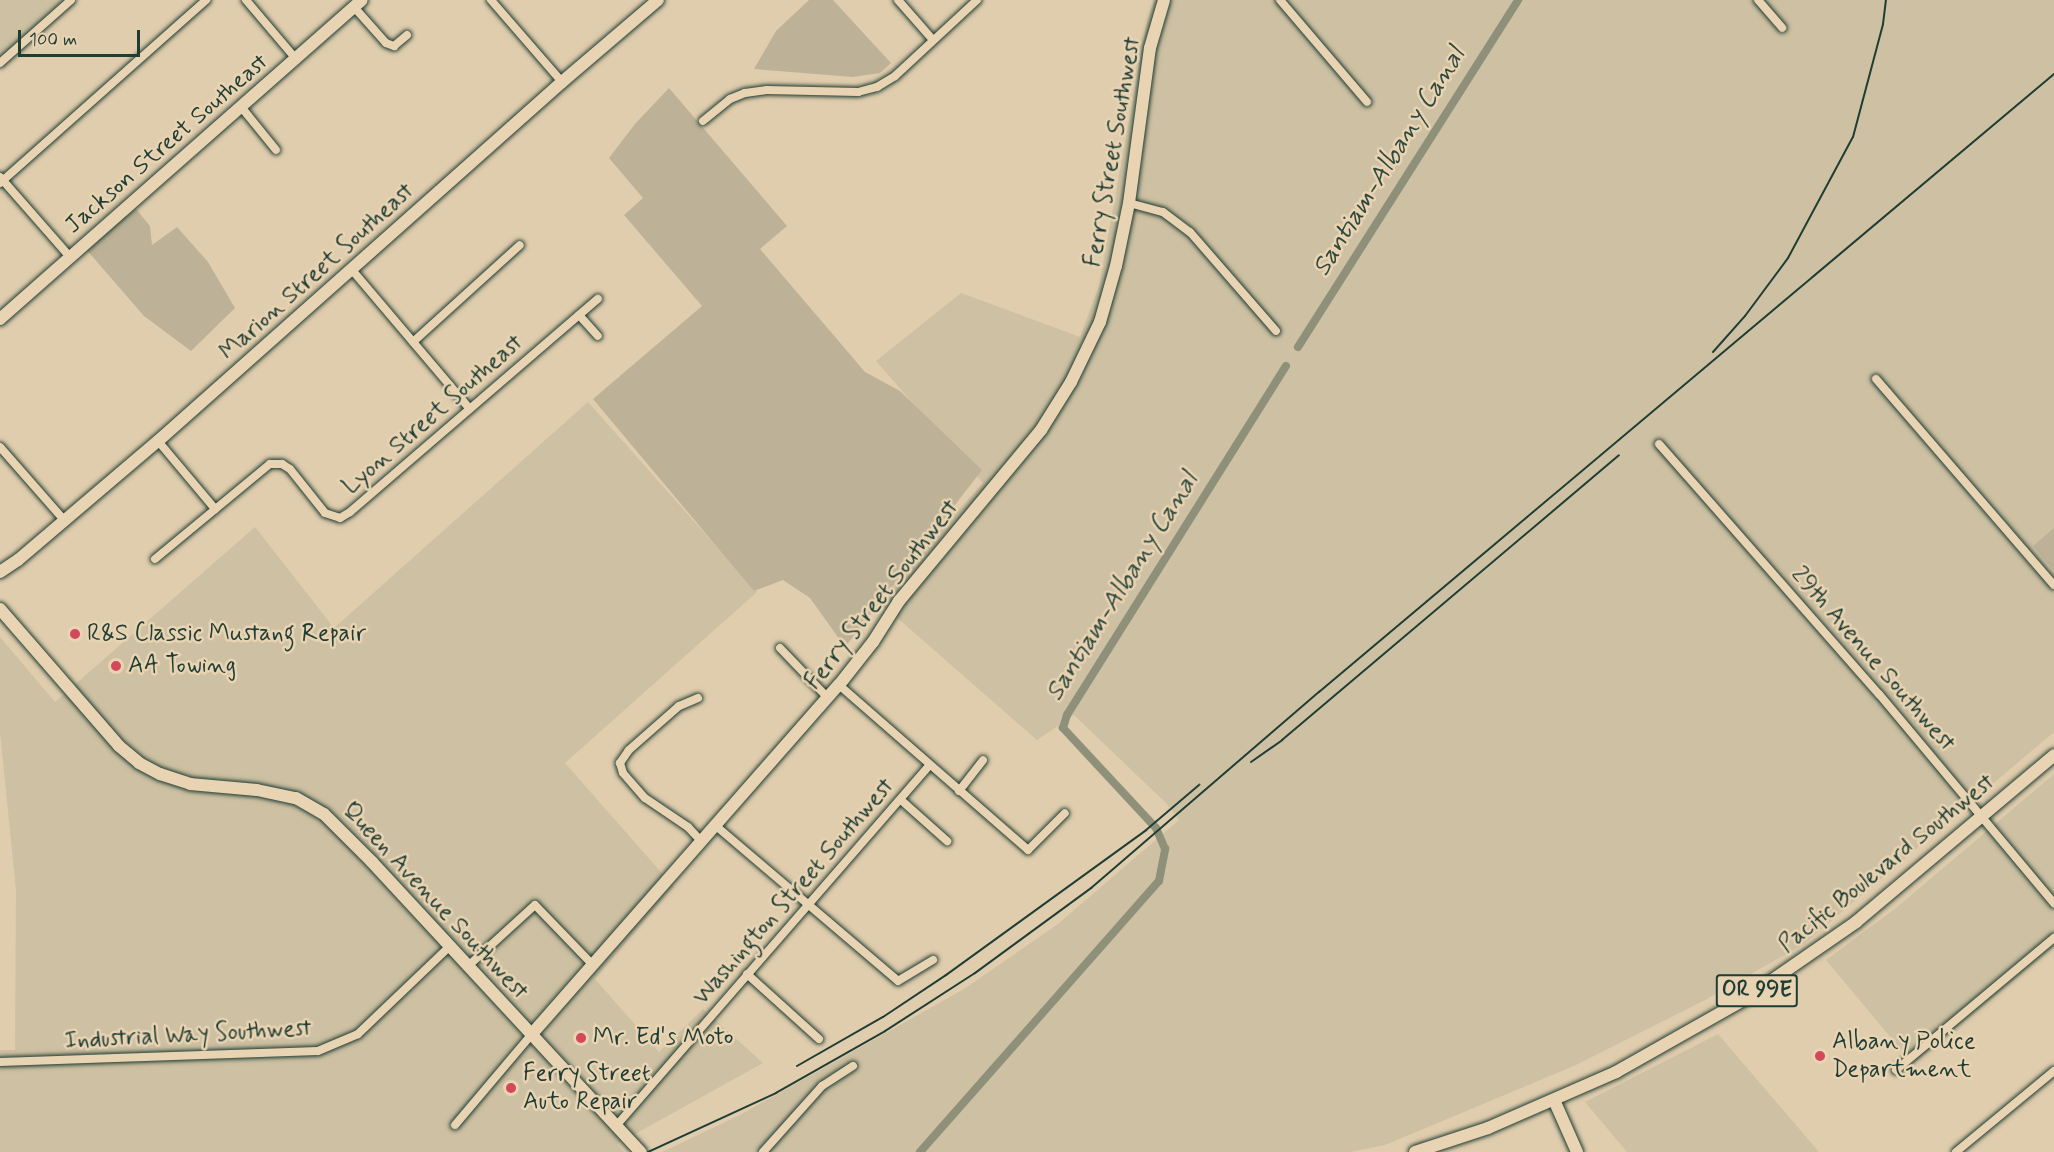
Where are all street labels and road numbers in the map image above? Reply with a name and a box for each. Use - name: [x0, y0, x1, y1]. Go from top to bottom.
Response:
- street label: Ferry Street Southwest: [1078, 33, 1148, 271]
- street label: Jackson Street Southeast: [61, 49, 273, 239]
- street label: Marion Street Southeast: [214, 177, 420, 367]
- street label: Lyon Street Southeast: [337, 329, 529, 501]
- street label: Ferry Street Southwest: [798, 493, 966, 697]
- street label: 29th Avenue Southwest: [1786, 562, 1960, 756]
- street label: Pacific Boulevard Southwest: [1773, 768, 2001, 960]
- street label: Washington Street Southwest: [687, 772, 901, 1012]
- street label: Queen Avenue Southwest: [340, 800, 530, 1002]
- road number: OR 99E: [1715, 972, 1799, 1010]
- street label: Industrial Way Southwest: [62, 1014, 314, 1056]

